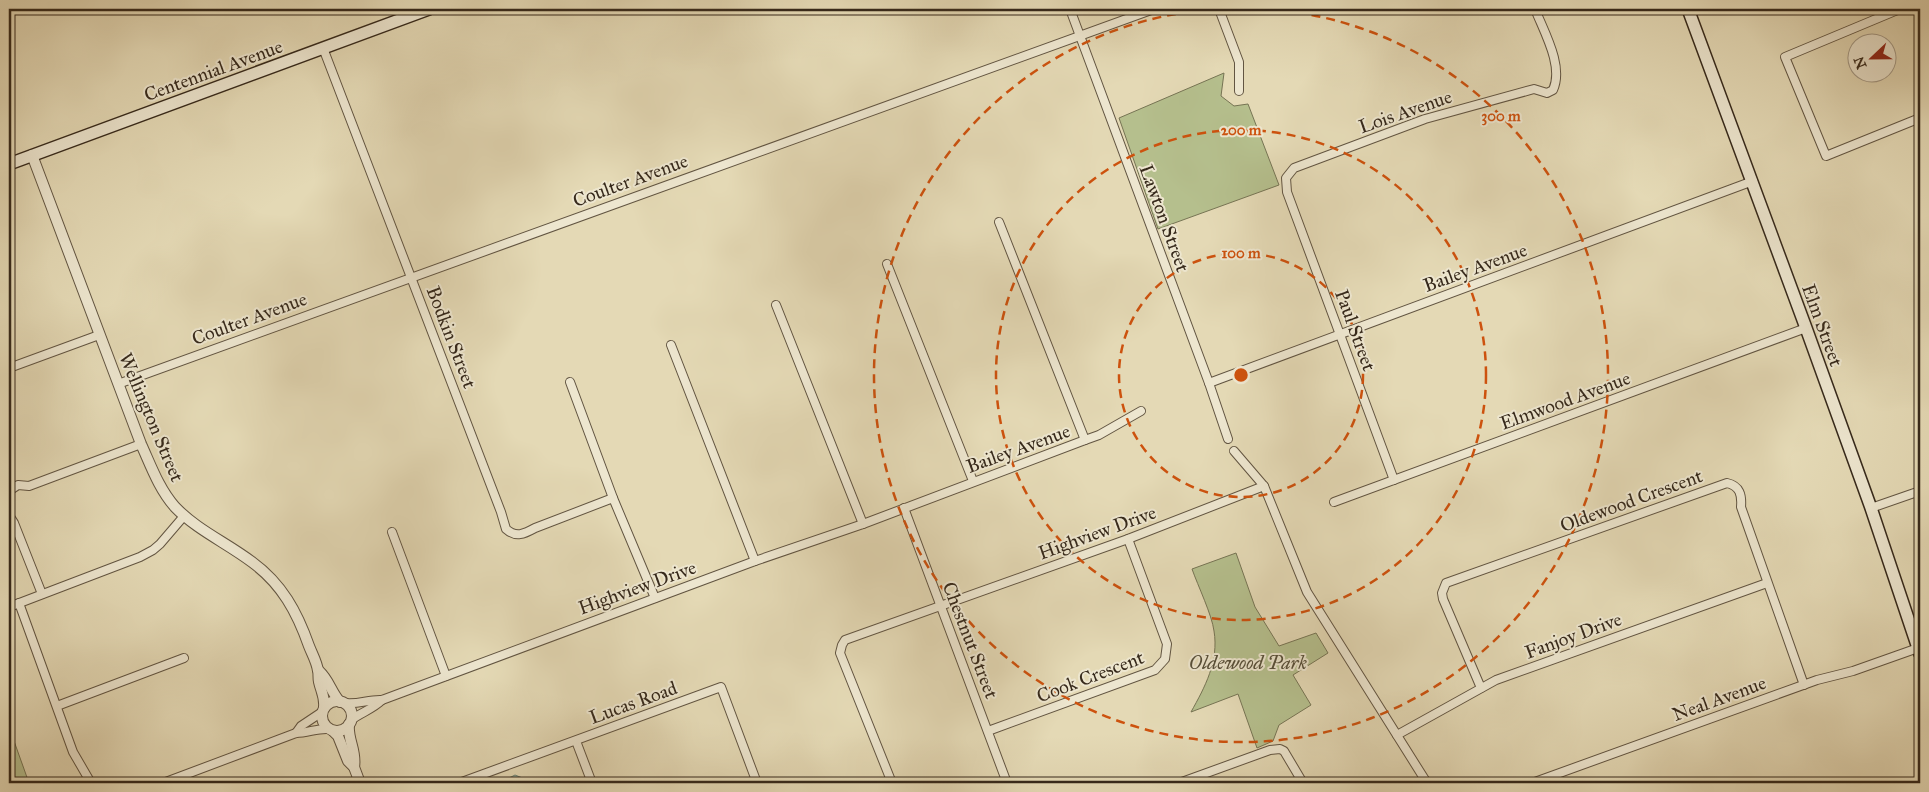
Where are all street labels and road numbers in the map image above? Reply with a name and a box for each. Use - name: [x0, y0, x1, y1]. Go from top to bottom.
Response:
- street label: Centennial Avenue: [141, 35, 286, 106]
- street label: Lois Avenue: [1356, 85, 1455, 138]
- street label: Coulter Avenue: [569, 149, 691, 212]
- street label: Lawton Street: [1134, 161, 1195, 275]
- street label: Bailey Avenue: [1420, 238, 1530, 297]
- street label: Elm Street: [1797, 281, 1848, 370]
- street label: Bodkin Street: [422, 283, 482, 392]
- street label: Paul Street: [1330, 286, 1381, 374]
- street label: Coulter Avenue: [188, 287, 310, 350]
- street label: Wellington Street: [113, 349, 189, 486]
- street label: Elmwood Avenue: [1497, 366, 1634, 435]
- street label: Bailey Avenue: [963, 419, 1073, 478]
- street label: Oldewood Crescent: [1557, 464, 1706, 537]
- street label: Highview Drive: [1035, 501, 1160, 565]
- street label: Highview Drive: [575, 556, 700, 620]
- street label: Chestnut Street: [938, 578, 1003, 702]
- street label: Fanjoy Drive: [1522, 607, 1625, 664]
- street label: Cook Crescent: [1033, 645, 1147, 707]
- street label: Neal Avenue: [1669, 671, 1769, 726]
- street label: Lucas Road: [586, 676, 681, 729]

